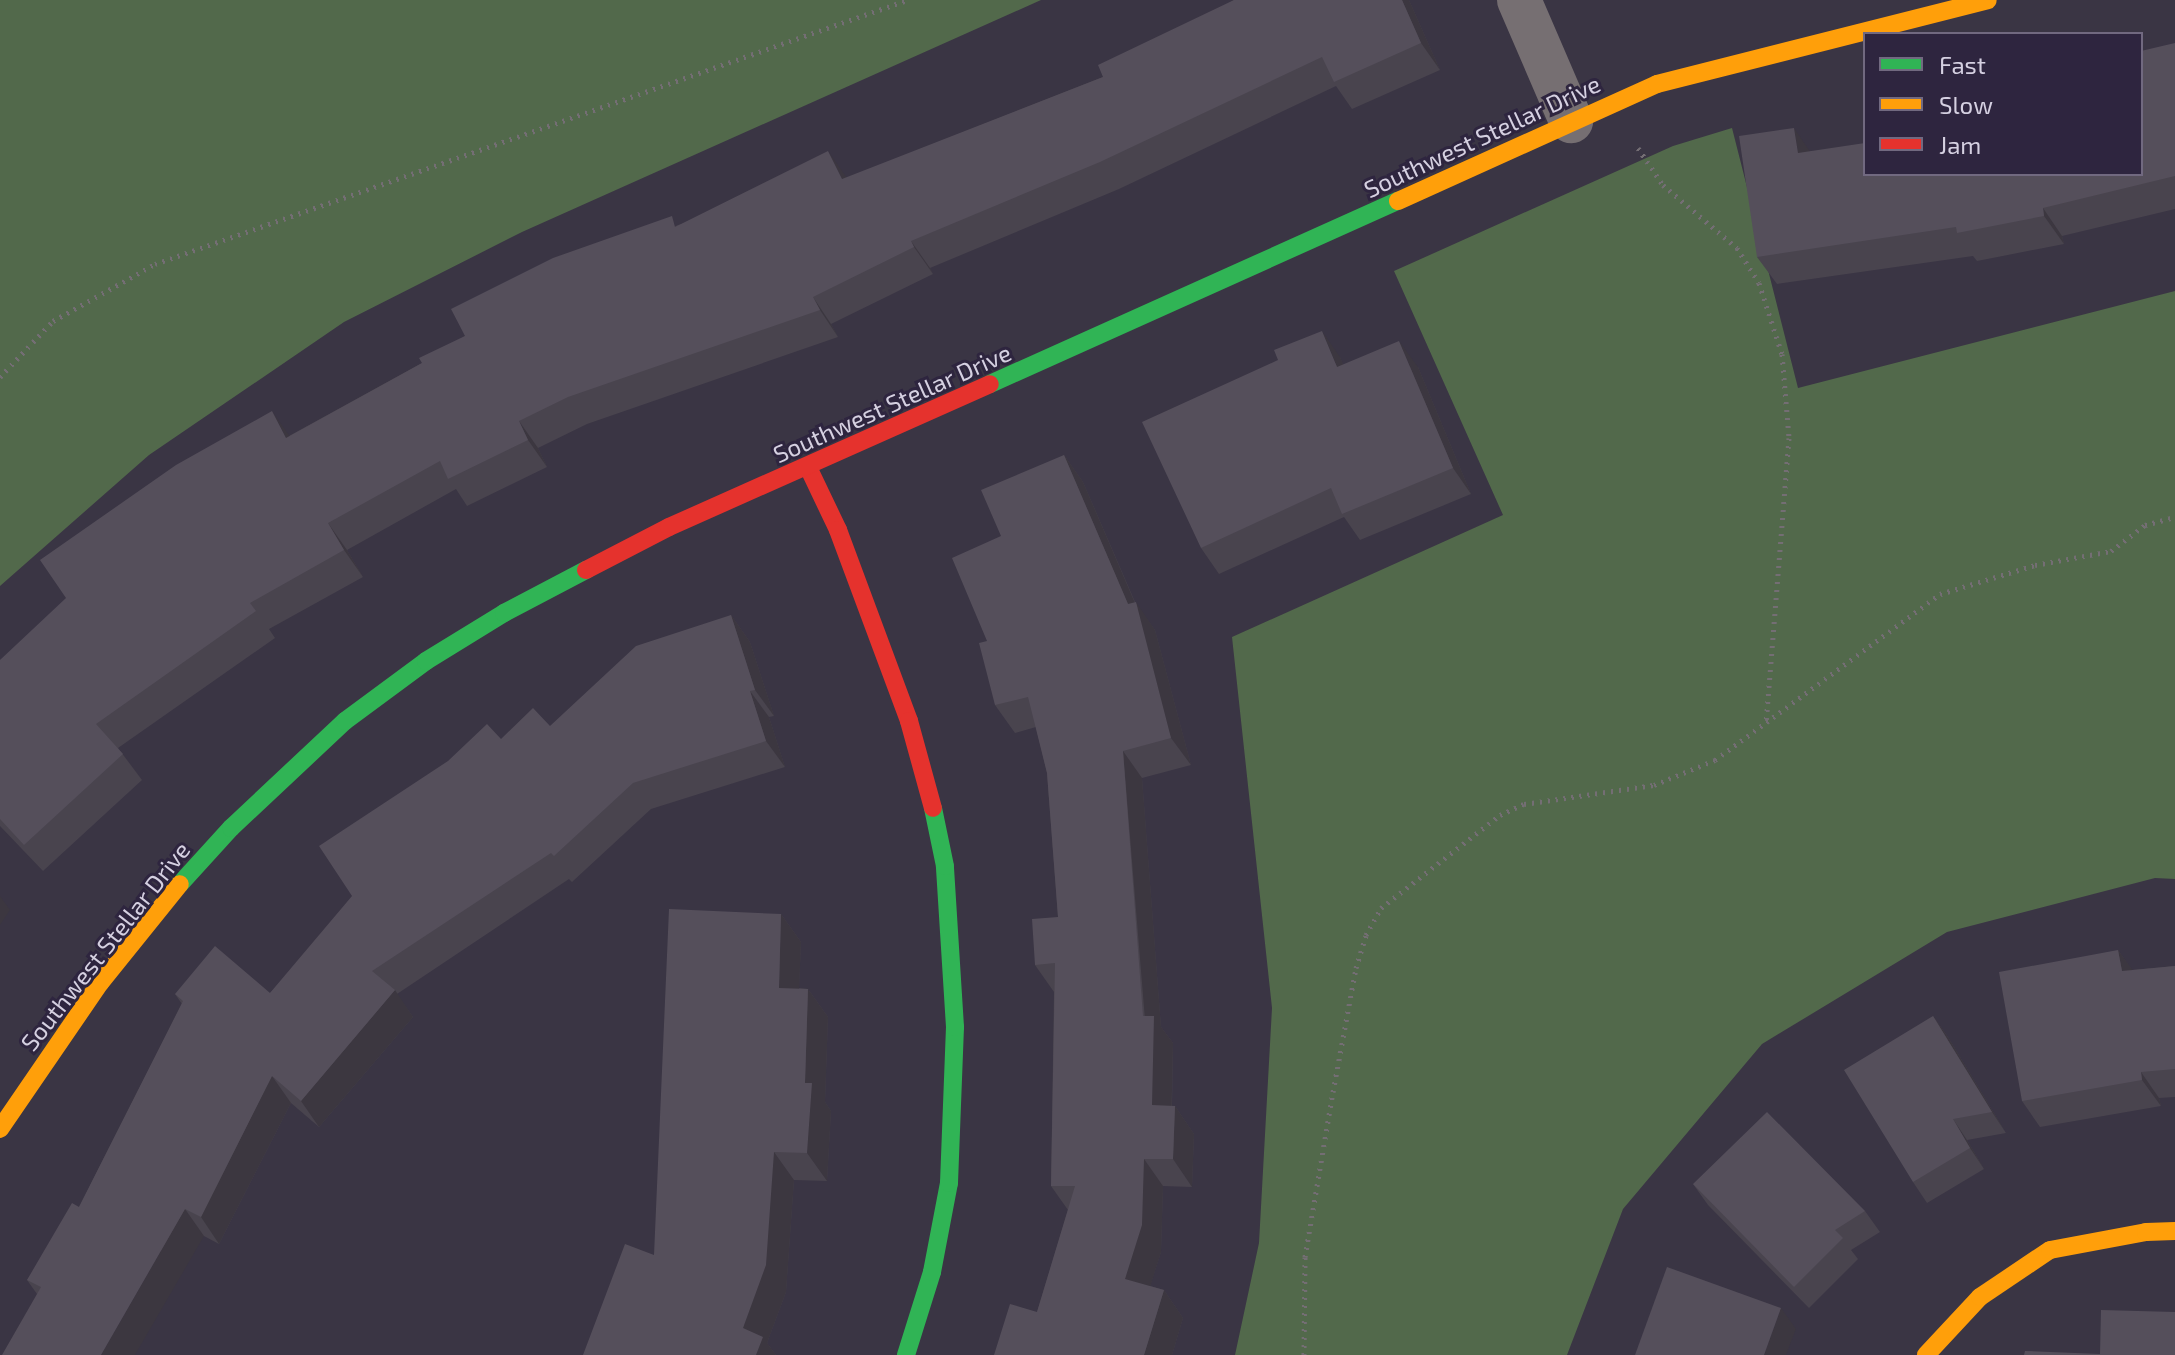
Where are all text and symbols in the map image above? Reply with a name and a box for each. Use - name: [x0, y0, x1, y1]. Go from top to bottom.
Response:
- legend: [1863, 32, 2143, 176]
- text: Fast: [1939, 50, 1986, 79]
- street label: Southwest Stellar Drive: [1359, 68, 1605, 204]
- text: Slow: [1939, 90, 1993, 119]
- text: Jam: [1939, 130, 1981, 159]
- street label: Southwest Stellar Drive: [768, 337, 1016, 469]
- street label: Southwest Stellar Drive: [14, 836, 196, 1056]

